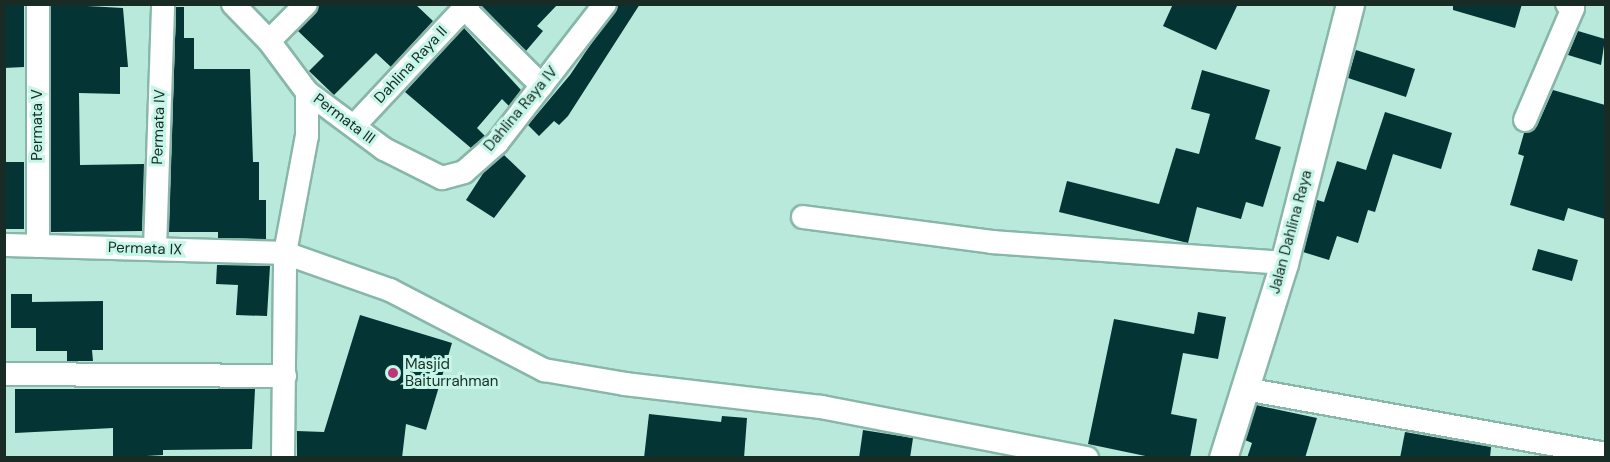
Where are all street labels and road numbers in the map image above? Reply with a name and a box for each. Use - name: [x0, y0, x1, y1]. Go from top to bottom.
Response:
- street label: Dahlina Raya II: [371, 23, 451, 107]
- street label: Dahlina Raya IV: [480, 63, 562, 155]
- street label: Permata V: [29, 89, 47, 161]
- street label: Permata IV: [149, 89, 169, 165]
- street label: Permata III: [310, 90, 378, 148]
- street label: Jalan Dahlina Raya: [1266, 168, 1316, 296]
- street label: Permata IX: [108, 239, 182, 259]

